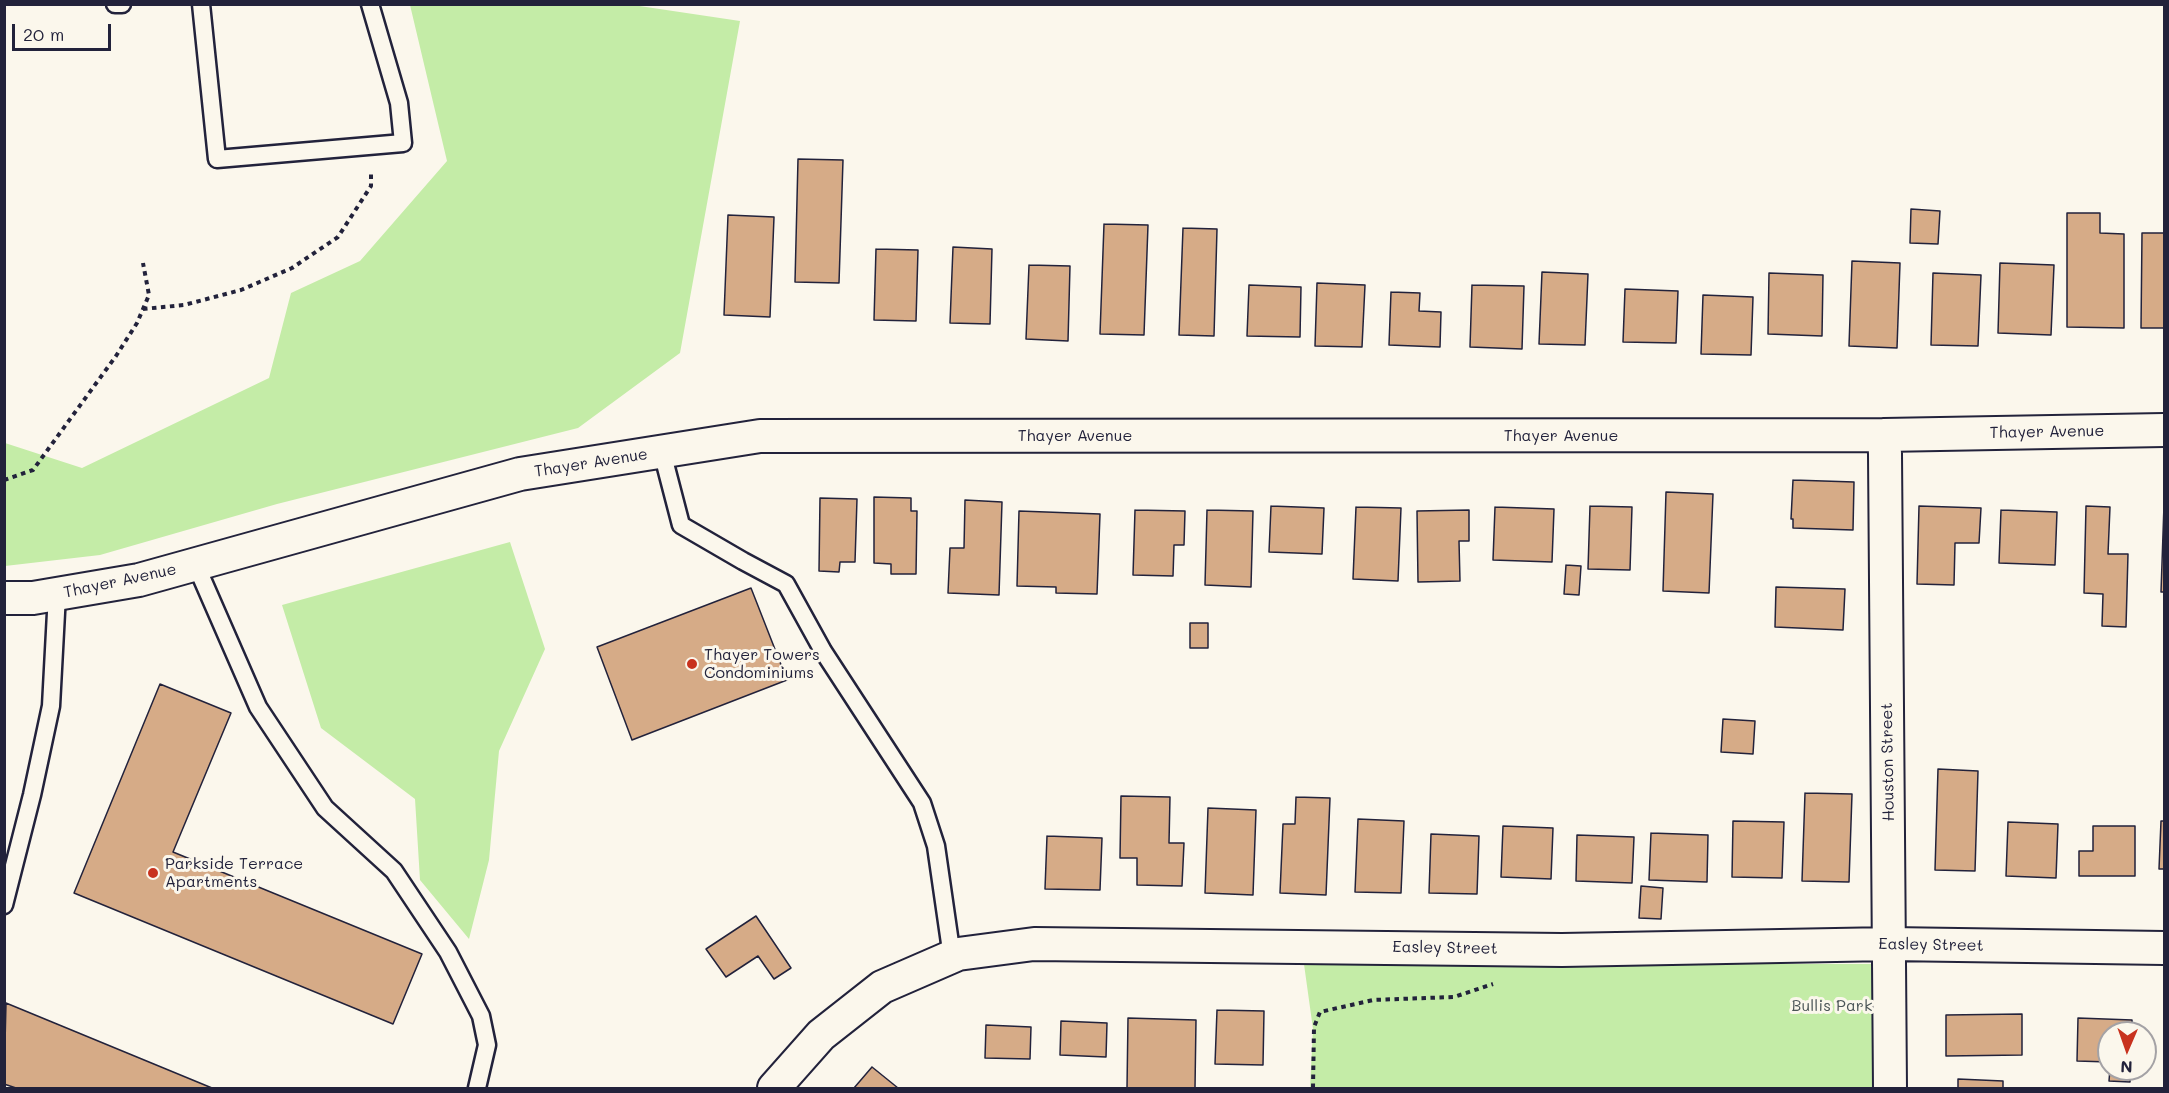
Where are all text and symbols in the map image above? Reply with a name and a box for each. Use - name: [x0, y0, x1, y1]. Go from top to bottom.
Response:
- scale bar: [15, 12, 114, 50]
- text: 20 m: [23, 22, 64, 46]
- street label: Thayer Avenue: [1990, 421, 2104, 443]
- street label: Thayer Avenue: [1018, 426, 1132, 446]
- street label: Thayer Avenue: [1504, 426, 1618, 446]
- street label: Thayer Avenue: [533, 445, 649, 481]
- street label: Thayer Avenue: [62, 560, 178, 602]
- place label: Thayer Towers Condominiums: [704, 645, 820, 683]
- marker: Thayer Towers Condominiums: [685, 657, 699, 671]
- street label: Houston Street: [1877, 702, 1899, 822]
- place label: Parkside Terrace Apartments: [165, 854, 303, 892]
- marker: Parkside Terrace Apartments: [146, 866, 160, 880]
- street label: Easley Street: [1878, 934, 1984, 956]
- street label: Easley Street: [1392, 937, 1498, 959]
- park label: Bullis Park: [1792, 996, 1872, 1016]
- north arrow: [2097, 1021, 2157, 1081]
- text: N: [2120, 1057, 2133, 1078]

